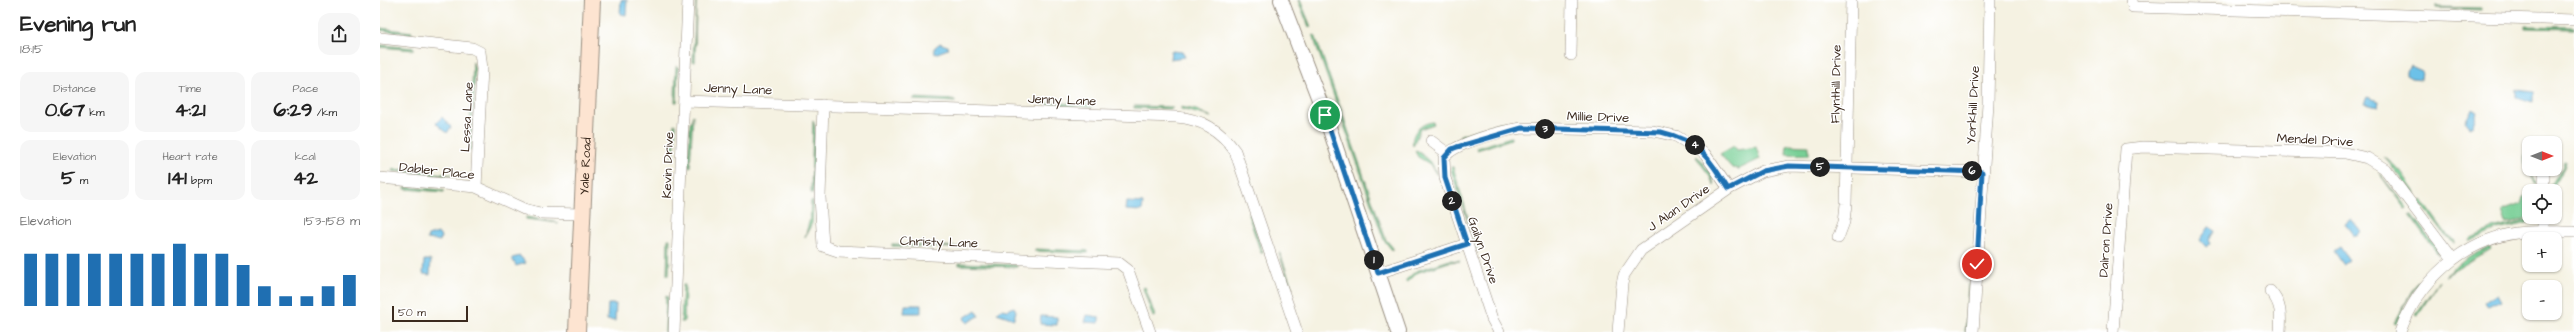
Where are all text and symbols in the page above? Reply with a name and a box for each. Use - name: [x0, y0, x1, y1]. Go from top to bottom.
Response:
- text: Evening run: [20, 9, 136, 40]
- button: share: [318, 13, 360, 55]
- text: 18:15: [20, 40, 43, 58]
- street label: Flynthill Drive: [1826, 44, 1847, 124]
- street label: Yorkhill Drive: [1962, 65, 1984, 145]
- street label: Jenny Lane: [703, 79, 772, 100]
- text: Distance: [53, 81, 96, 96]
- text: Time: [178, 81, 202, 96]
- text: Pace: [293, 81, 318, 96]
- street label: Lessa Lane: [456, 82, 478, 153]
- street label: Jenny Lane: [1027, 90, 1096, 111]
- text: 0.67: [45, 96, 85, 124]
- text: 4:21: [175, 96, 205, 124]
- text: 6:29: [274, 96, 312, 124]
- pin: [1308, 98, 1342, 132]
- icon: arrive: [1314, 104, 1336, 126]
- text: km: [85, 105, 105, 120]
- text: /km: [312, 105, 337, 120]
- street label: Millie Drive: [1566, 107, 1629, 127]
- pin: 3: [1535, 119, 1555, 139]
- text: 3: [1542, 121, 1548, 136]
- street label: Mendel Drive: [2276, 129, 2354, 151]
- street label: Kevin Drive: [658, 131, 678, 199]
- pin: 4: [1685, 135, 1705, 155]
- north arrow: [2522, 136, 2562, 176]
- map controls: [2522, 136, 2562, 320]
- street label: Yale Road: [575, 137, 596, 195]
- text: 4: [1691, 137, 1699, 152]
- text: Elevation: [53, 149, 96, 164]
- text: Heart rate: [162, 149, 218, 164]
- text: kcal: [295, 149, 316, 164]
- pin: 5: [1810, 157, 1830, 177]
- street label: Dabler Place: [398, 158, 476, 184]
- text: 5: [1816, 159, 1824, 174]
- pin: 6: [1962, 161, 1982, 181]
- text: 6: [1969, 163, 1975, 178]
- text: 5: [61, 164, 75, 192]
- text: 141: [168, 164, 187, 192]
- text: 42: [293, 164, 318, 192]
- text: m: [75, 173, 88, 188]
- text: bpm: [187, 173, 212, 188]
- street label: J Alan Drive: [1644, 180, 1713, 236]
- button: locate: [2522, 184, 2562, 224]
- pin: 2: [1442, 191, 1462, 211]
- text: 2: [1449, 193, 1455, 208]
- street label: Dalron Drive: [2094, 202, 2118, 278]
- text: Elevation: [20, 212, 71, 230]
- text: 153–158 m: [304, 212, 360, 230]
- street label: Gailyn Drive: [1462, 214, 1503, 287]
- street label: Christy Lane: [900, 232, 978, 253]
- button: +: [2522, 232, 2562, 272]
- pin: [1960, 247, 1994, 281]
- pin: 1: [1364, 250, 1384, 270]
- text: 1: [1373, 252, 1375, 267]
- icon: check: [1966, 253, 1988, 275]
- button: −: [2522, 280, 2562, 320]
- scale bar: [392, 304, 468, 323]
- text: 50 m: [398, 305, 426, 320]

